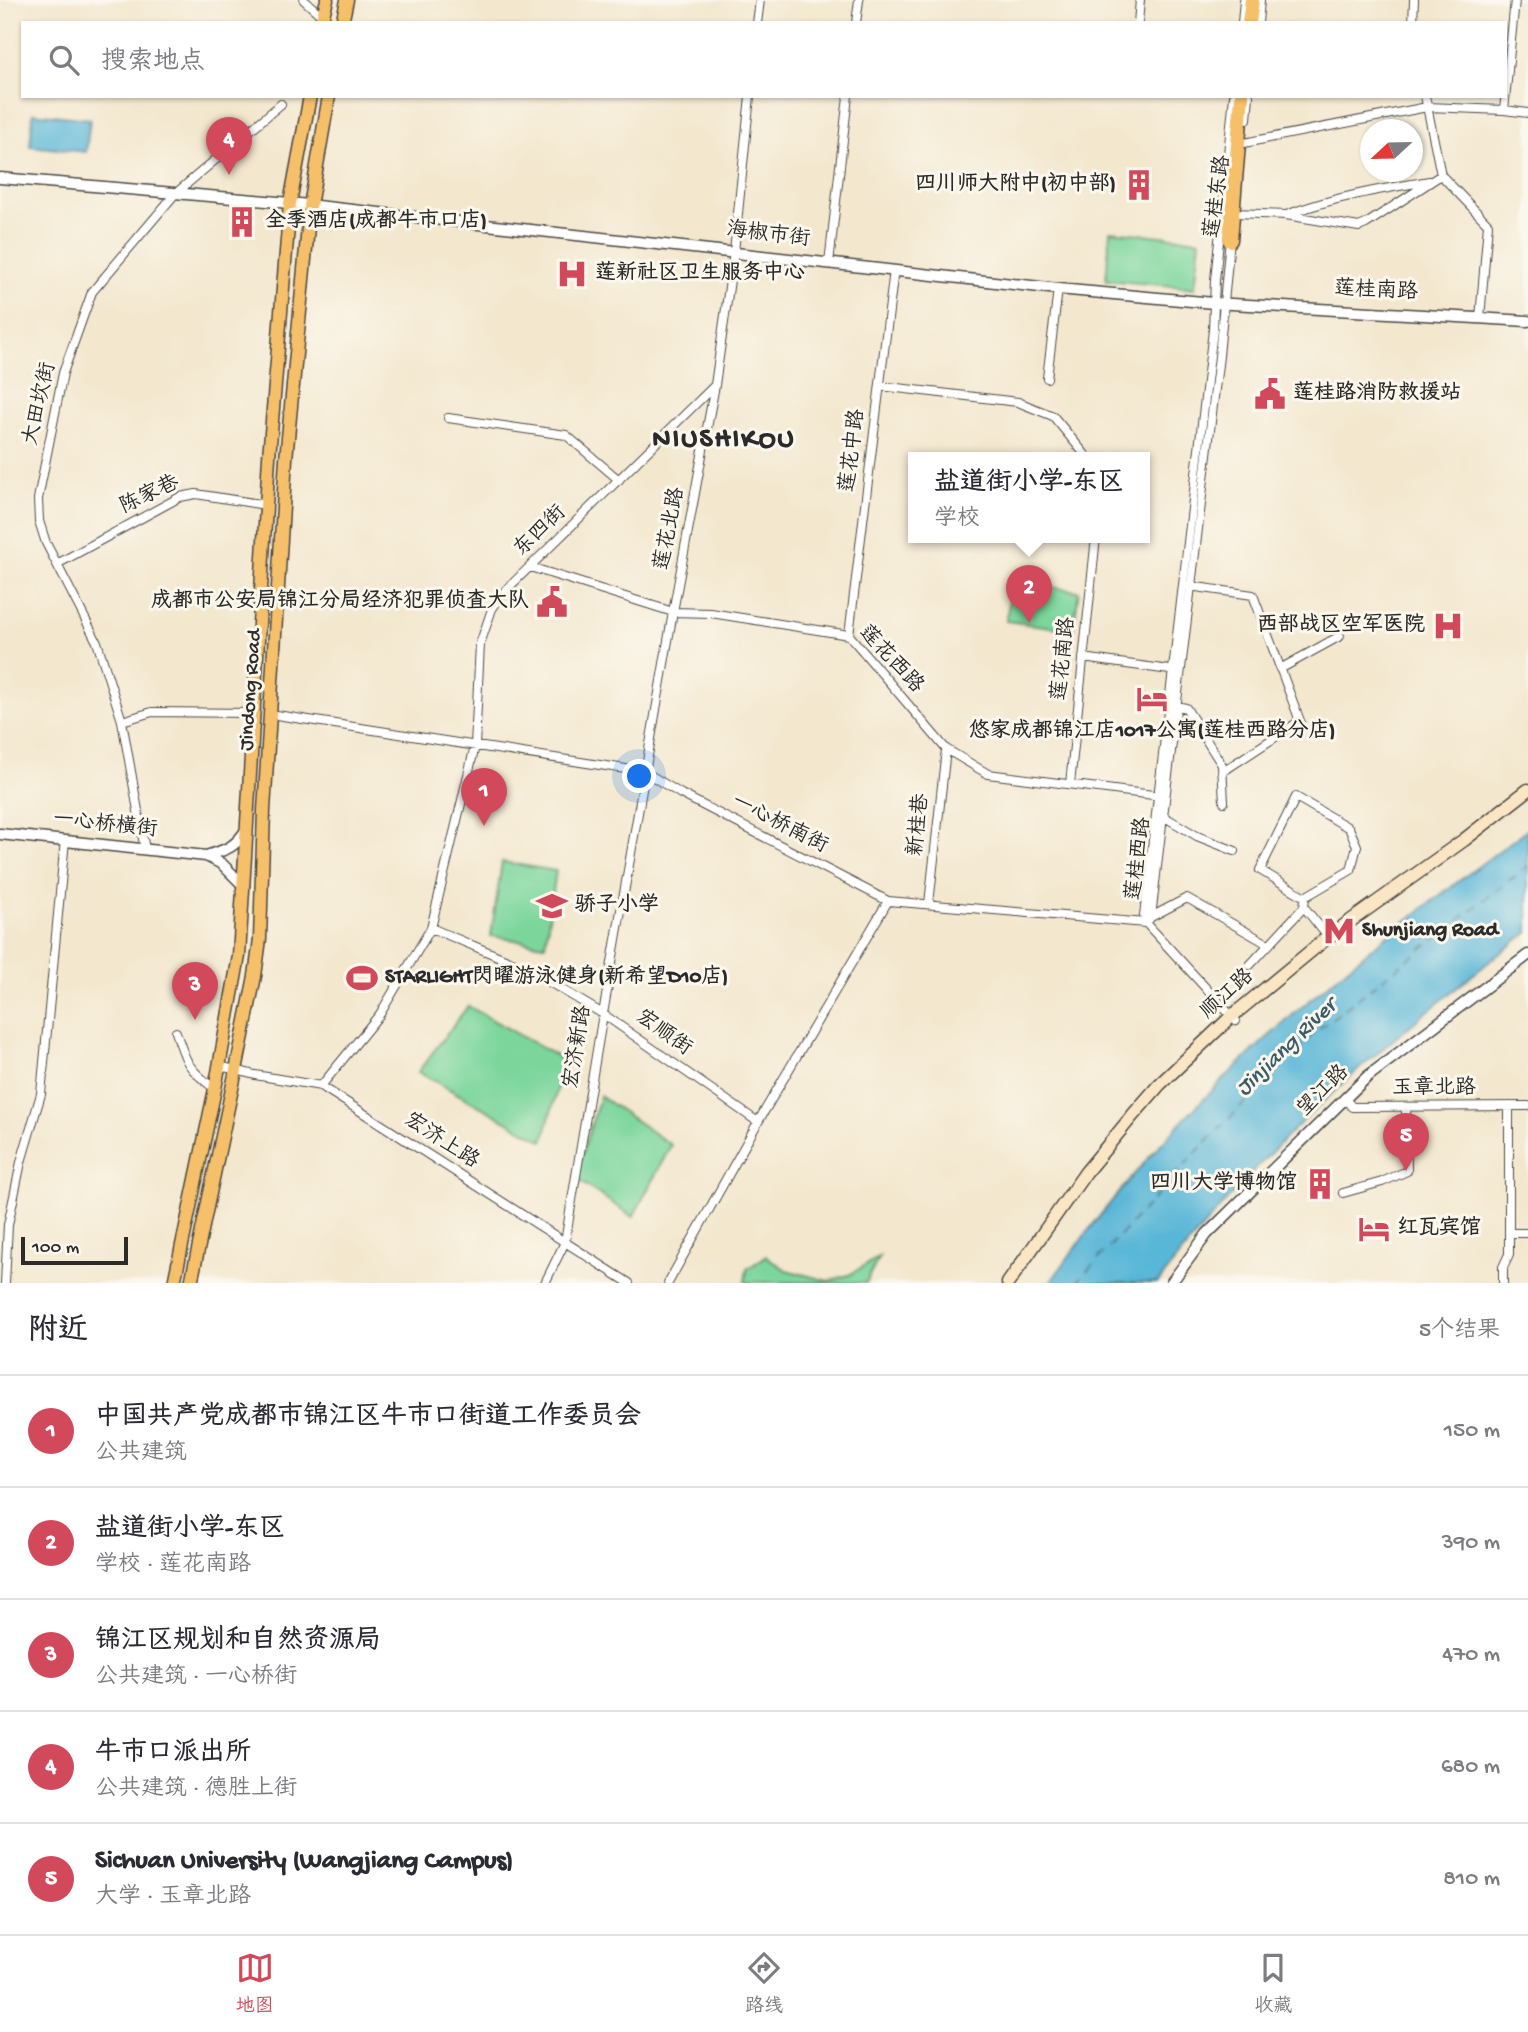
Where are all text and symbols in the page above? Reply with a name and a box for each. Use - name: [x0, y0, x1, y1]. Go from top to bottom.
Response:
- search box: [21, 21, 1507, 98]
- icon: search: [45, 41, 83, 79]
- text: 搜索地点: [101, 48, 205, 79]
- pin: 4: [206, 117, 252, 175]
- north arrow: [1360, 119, 1423, 182]
- street label: 莲桂东路: [1199, 153, 1237, 240]
- building icon: 四川师大附中(初中部): [1122, 168, 1156, 202]
- place label: 四川师大附中(初中部): [915, 171, 1116, 198]
- building icon: 全季酒店(成都牛市口店): [225, 205, 259, 239]
- place label: 全季酒店(成都牛市口店): [265, 208, 487, 235]
- street label: 海椒市街: [725, 216, 811, 254]
- hospital icon: 莲新社区卫生服务中心: [555, 257, 589, 291]
- place label: 莲新社区卫生服务中心: [595, 260, 805, 287]
- street label: 莲桂南路: [1333, 275, 1419, 307]
- street label: 大田坎街: [17, 360, 63, 448]
- public building icon: 莲桂路消防救援站: [1253, 377, 1287, 411]
- place label: 莲桂路消防救援站: [1293, 380, 1461, 407]
- street label: 莲花中路: [834, 408, 872, 494]
- district label: NIUSHIKOU: [652, 424, 796, 457]
- popup: [908, 452, 1150, 543]
- text: 盐道街小学-东区: [934, 469, 1124, 500]
- street label: 陈家巷: [115, 470, 184, 521]
- street label: 莲花北路: [649, 485, 691, 573]
- street label: 东四街: [508, 500, 572, 563]
- text: 学校: [934, 506, 980, 533]
- pin: 2: [1006, 565, 1052, 623]
- public building icon: 成都市公安局锦江分局经济犯罪侦查大队: [535, 585, 569, 619]
- place label: 成都市公安局锦江分局经济犯罪侦查大队: [151, 588, 529, 615]
- hospital icon: 西部战区空军医院: [1431, 609, 1465, 643]
- place label: 西部战区空军医院: [1257, 612, 1425, 639]
- street label: 莲花南路: [1046, 616, 1082, 702]
- street label: 莲花西路: [852, 619, 929, 699]
- street label: Jindong Road: [235, 627, 269, 752]
- hotel icon: 悠家成都锦江店1017公寓(莲桂西路分店): [1135, 682, 1169, 716]
- place label: 悠家成都锦江店1017公寓(莲桂西路分店): [969, 718, 1335, 745]
- your location: [622, 759, 656, 793]
- pin: 1: [461, 768, 507, 826]
- street label: 一心桥南街: [727, 788, 832, 860]
- street label: 新桂巷: [902, 792, 936, 858]
- street label: 一心桥横街: [51, 807, 159, 844]
- street label: 莲桂西路: [1120, 816, 1158, 902]
- school or university icon: 骄子小学: [535, 889, 569, 923]
- place label: 骄子小学: [575, 893, 659, 919]
- metro station icon: Shunjiang Road: [1322, 914, 1356, 948]
- place label: Shunjiang Road: [1362, 919, 1501, 944]
- sports icon: STARLIGHT閃曜游泳健身(新希望D10店): [345, 961, 379, 995]
- pin: 3: [172, 962, 218, 1020]
- street label: 顺江路: [1195, 963, 1260, 1025]
- place label: STARLIGHT閃曜游泳健身(新希望D10店): [385, 964, 728, 991]
- water label: Jinjiang River: [1231, 990, 1346, 1103]
- street label: 宏济新路: [558, 1003, 598, 1090]
- street label: 宏顺街: [630, 1004, 697, 1062]
- street label: 望江路: [1291, 1059, 1355, 1123]
- street label: 玉章北路: [1392, 1075, 1476, 1102]
- street label: 宏济上路: [399, 1107, 484, 1175]
- pin: 5: [1383, 1113, 1429, 1171]
- building icon: 四川大学博物馆: [1303, 1167, 1337, 1201]
- place label: 四川大学博物馆: [1150, 1170, 1297, 1197]
- hotel icon: 红瓦宾馆: [1357, 1212, 1391, 1246]
- place label: 红瓦宾馆: [1397, 1215, 1481, 1242]
- scale bar: [21, 1234, 128, 1266]
- text: 100 m: [32, 1237, 79, 1260]
- text: 附近: [28, 1315, 88, 1350]
- text: 5个结果: [1419, 1318, 1500, 1345]
- text: 中国共产党成都市锦江区牛市口街道工作委员会: [95, 1403, 641, 1434]
- text: 1: [46, 1418, 56, 1445]
- text: 150 m: [1444, 1418, 1500, 1445]
- text: 公共建筑: [95, 1440, 187, 1467]
- text: 盐道街小学-东区: [95, 1515, 285, 1546]
- text: 2: [45, 1530, 57, 1557]
- text: 390 m: [1442, 1530, 1500, 1557]
- text: 学校 · 莲花南路: [95, 1552, 251, 1579]
- text: 锦江区规划和自然资源局: [95, 1627, 381, 1658]
- text: 3: [45, 1642, 57, 1669]
- text: 470 m: [1442, 1642, 1500, 1669]
- text: 公共建筑 · 一心桥街: [95, 1664, 297, 1691]
- text: 牛市口派出所: [95, 1739, 251, 1770]
- text: 4: [46, 1754, 56, 1781]
- text: 680 m: [1441, 1754, 1500, 1781]
- text: 公共建筑 · 德胜上街: [95, 1776, 297, 1803]
- text: Sichuan University (Wangjiang Campus): [95, 1847, 513, 1878]
- text: 5: [45, 1866, 57, 1893]
- text: 810 m: [1443, 1866, 1500, 1893]
- text: 大学 · 玉章北路: [95, 1884, 251, 1911]
- tab: 地图: [236, 1949, 274, 2019]
- tab: 路线: [745, 1949, 783, 2019]
- tab: 收藏: [1254, 1949, 1292, 2019]

